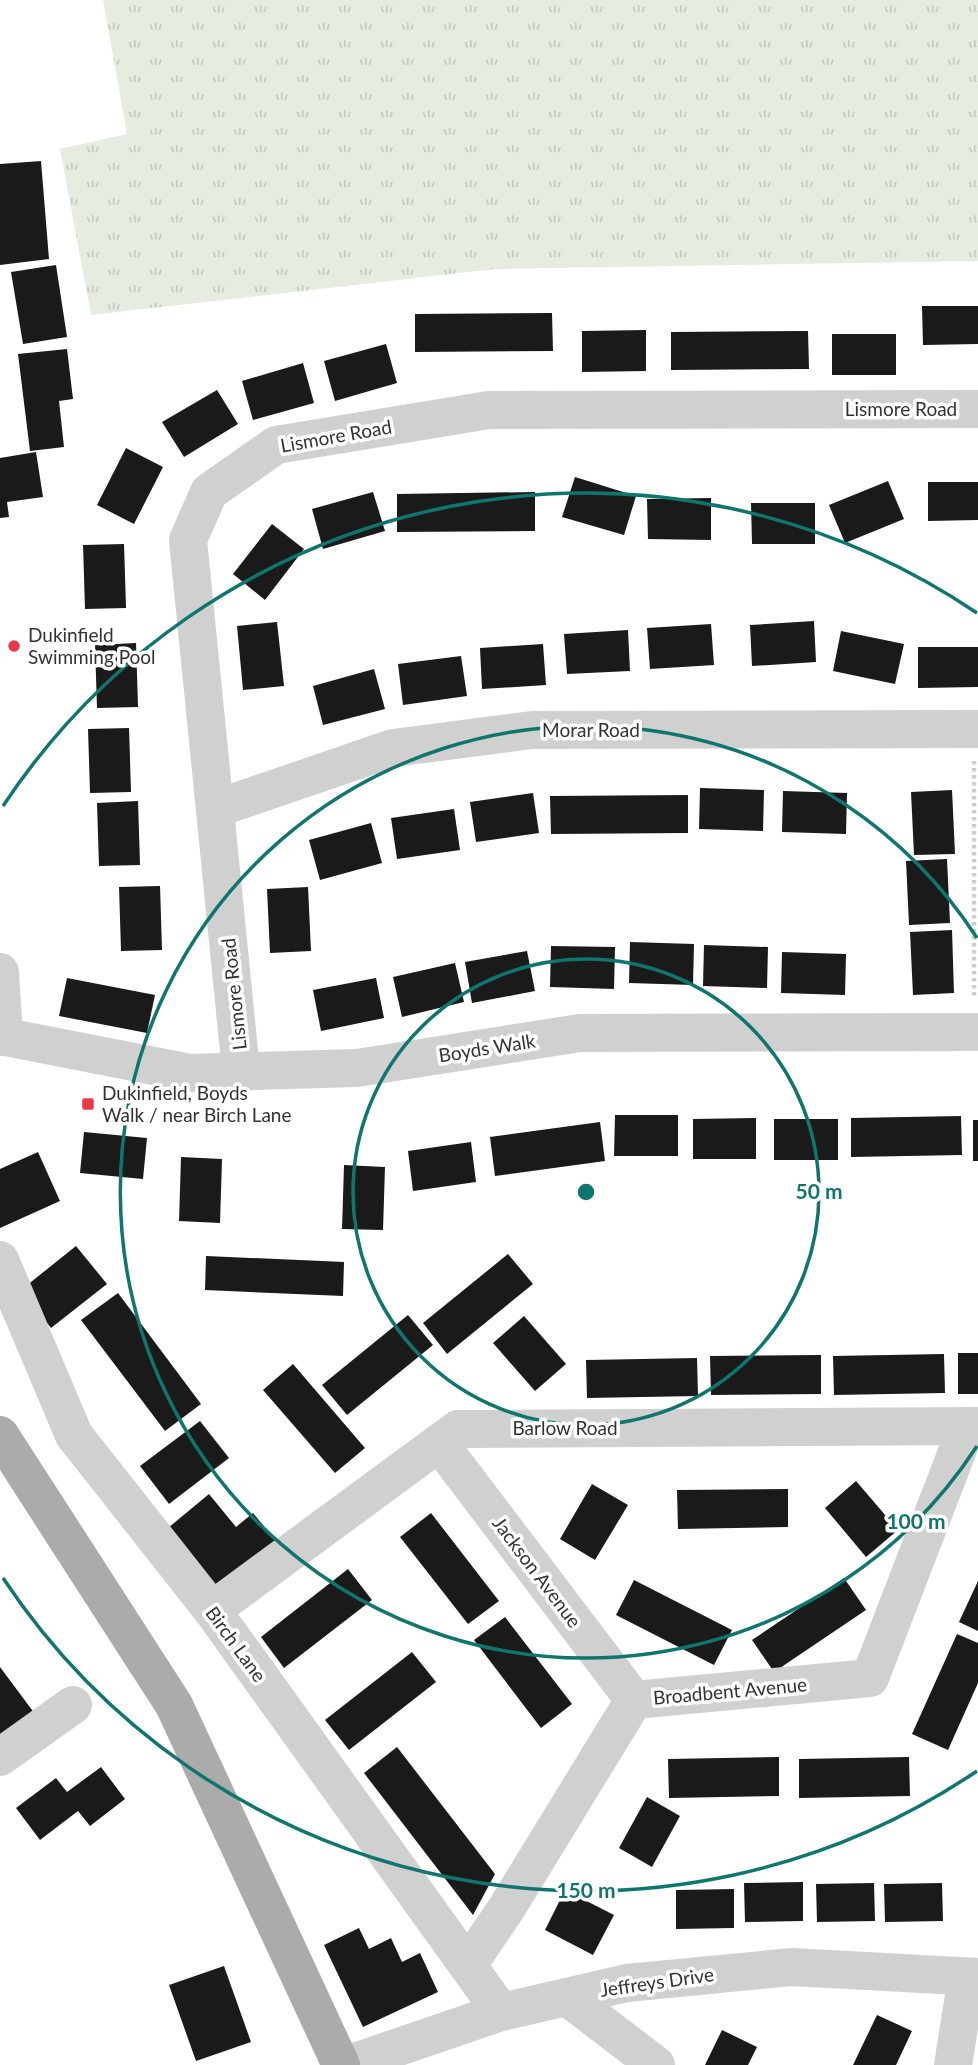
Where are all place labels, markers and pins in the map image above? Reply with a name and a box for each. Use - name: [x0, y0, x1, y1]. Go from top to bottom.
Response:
- place label: Dukinfield Swimming Pool: [28, 623, 156, 668]
- marker: Dukinfield Swimming Pool: [6, 638, 22, 654]
- place label: Dukinfield, Boyds Walk / near Birch Lane: [102, 1081, 292, 1126]
- marker: Dukinfield, Boyds Walk / near Birch Lane: [80, 1096, 96, 1112]
- centre of rings: [574, 1180, 598, 1204]

